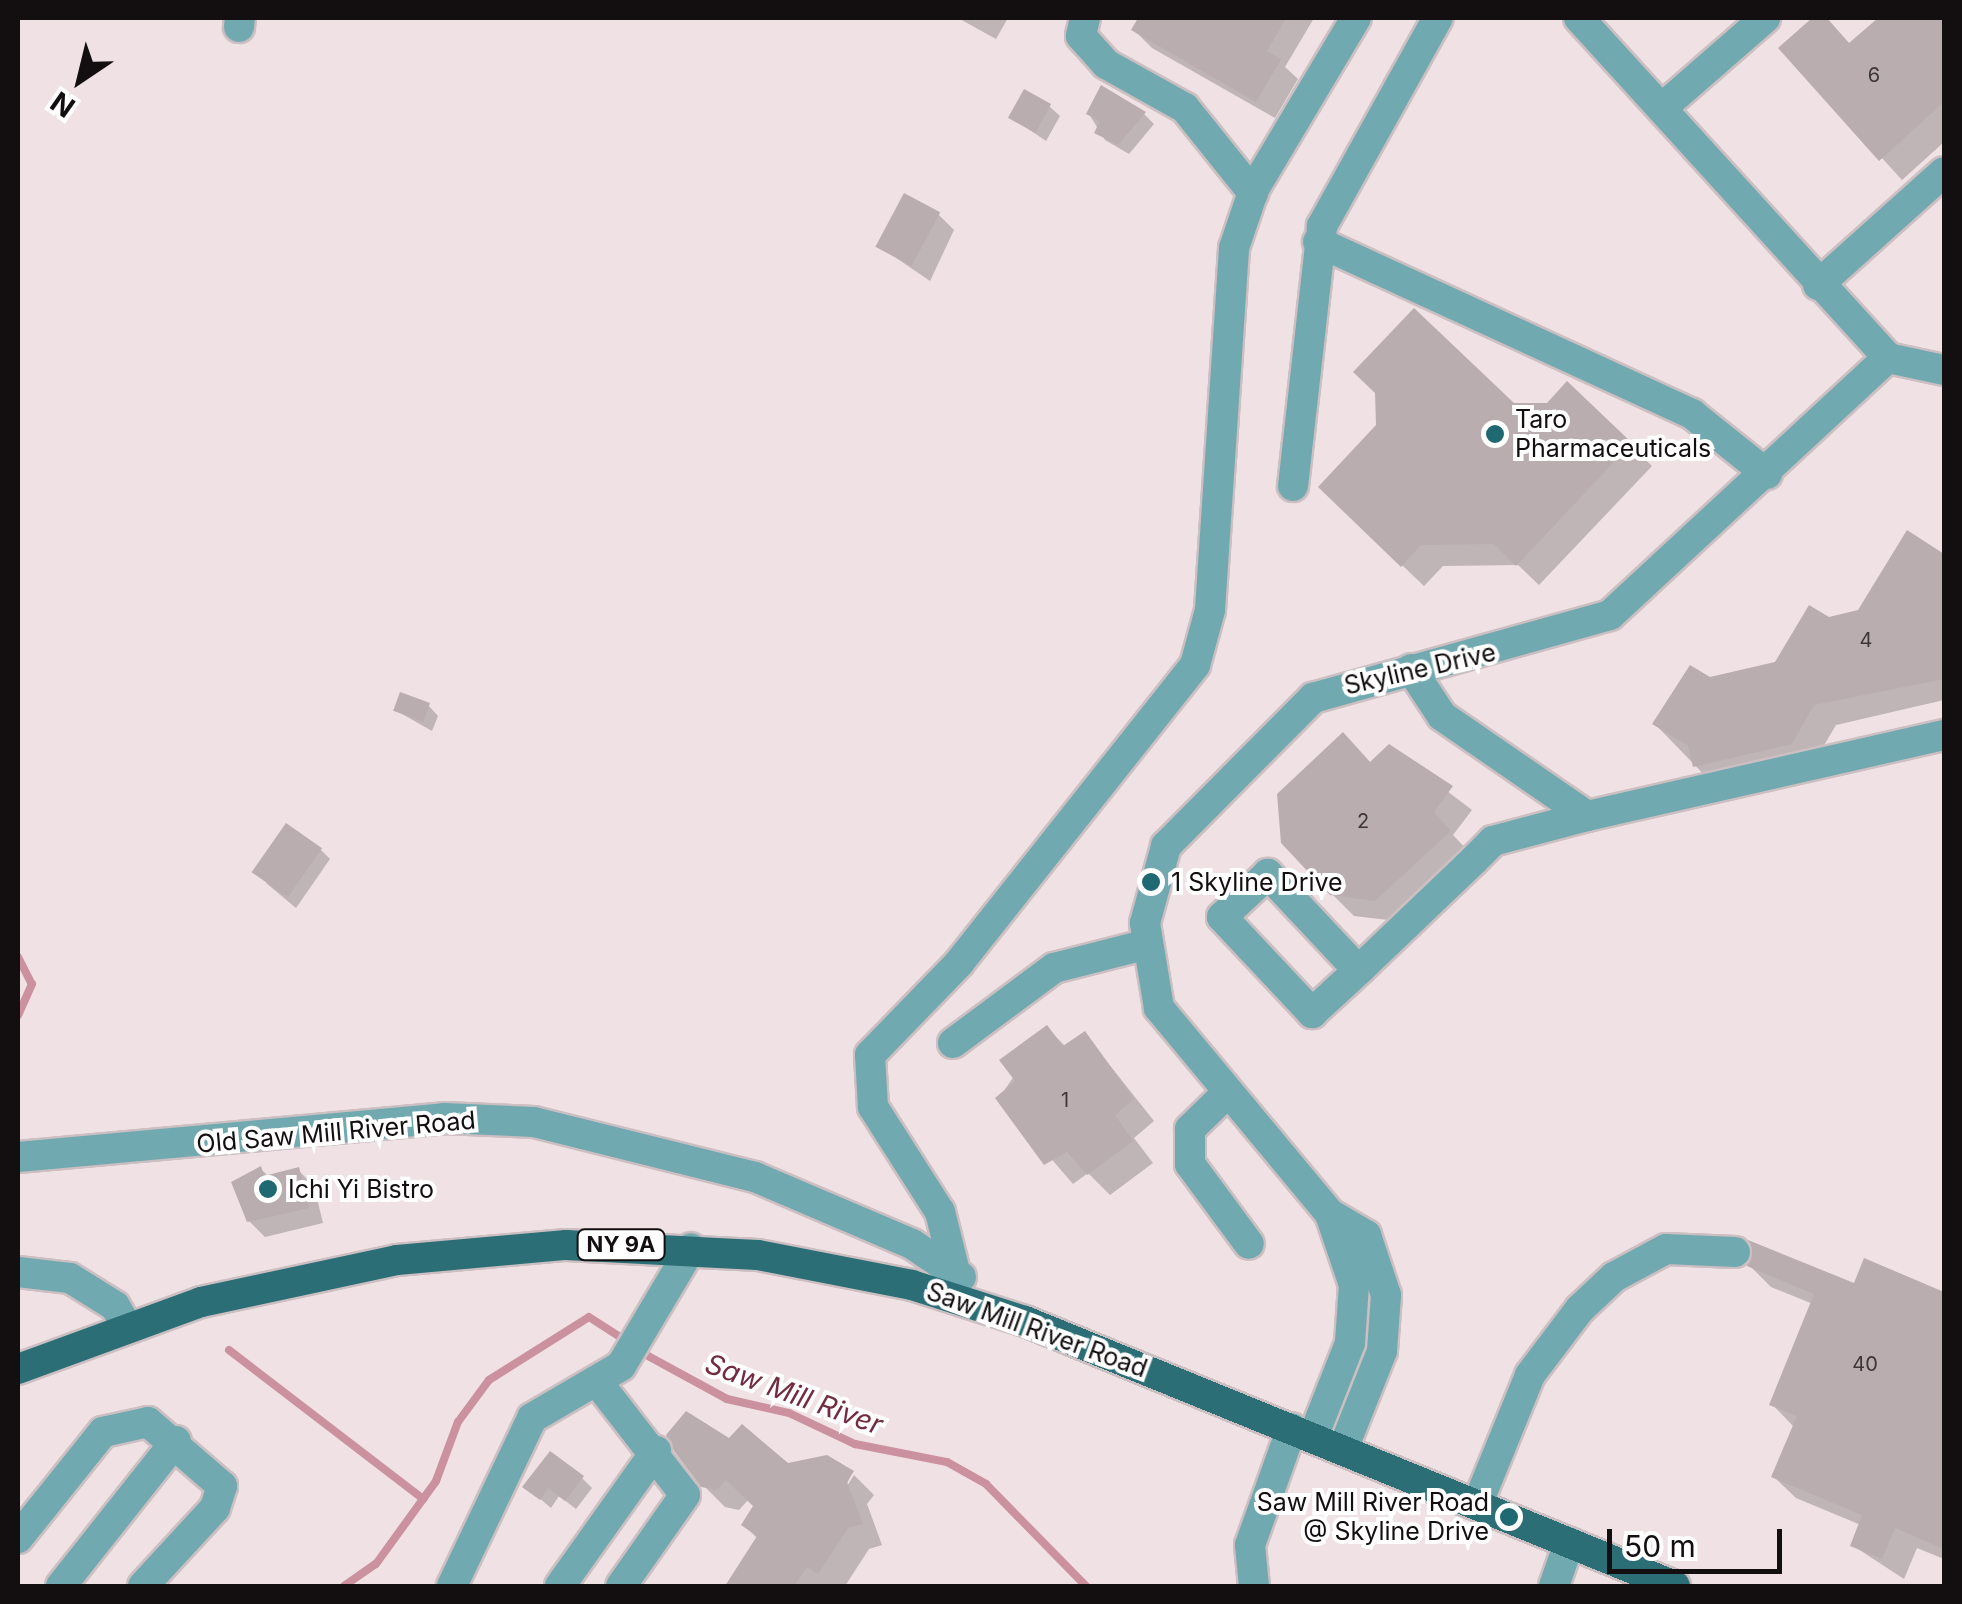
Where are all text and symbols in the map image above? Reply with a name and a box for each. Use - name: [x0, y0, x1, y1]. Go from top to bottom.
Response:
- north arrow: [30, 30, 130, 130]
- house number: 6: [1868, 63, 1880, 87]
- text: N: [44, 85, 81, 125]
- place label: Taro Pharmaceuticals: [1515, 405, 1711, 464]
- marker: Taro Pharmaceuticals: [1484, 423, 1506, 445]
- house number: 4: [1860, 628, 1872, 652]
- street label: Skyline Drive: [1341, 637, 1499, 701]
- house number: 2: [1357, 809, 1369, 833]
- place label: 1 Skyline Drive: [1171, 867, 1343, 897]
- marker: 1 Skyline Drive: [1140, 871, 1162, 893]
- house number: 1: [1061, 1088, 1069, 1112]
- street label: Old Saw Mill River Road: [195, 1105, 477, 1159]
- place label: Ichi Yi Bistro: [288, 1174, 434, 1204]
- marker: Ichi Yi Bistro: [257, 1178, 279, 1200]
- road number: NY 9A: [576, 1228, 666, 1262]
- street label: Saw Mill River Road: [923, 1276, 1151, 1384]
- water label: Saw Mill River: [701, 1346, 887, 1442]
- house number: 40: [1852, 1352, 1878, 1376]
- place label: Saw Mill River Road @ Skyline Drive: [1257, 1488, 1489, 1547]
- marker: Saw Mill River Road @ Skyline Drive: [1498, 1506, 1520, 1528]
- scale bar: [1612, 1509, 1787, 1571]
- text: 50 m: [1624, 1528, 1696, 1564]

